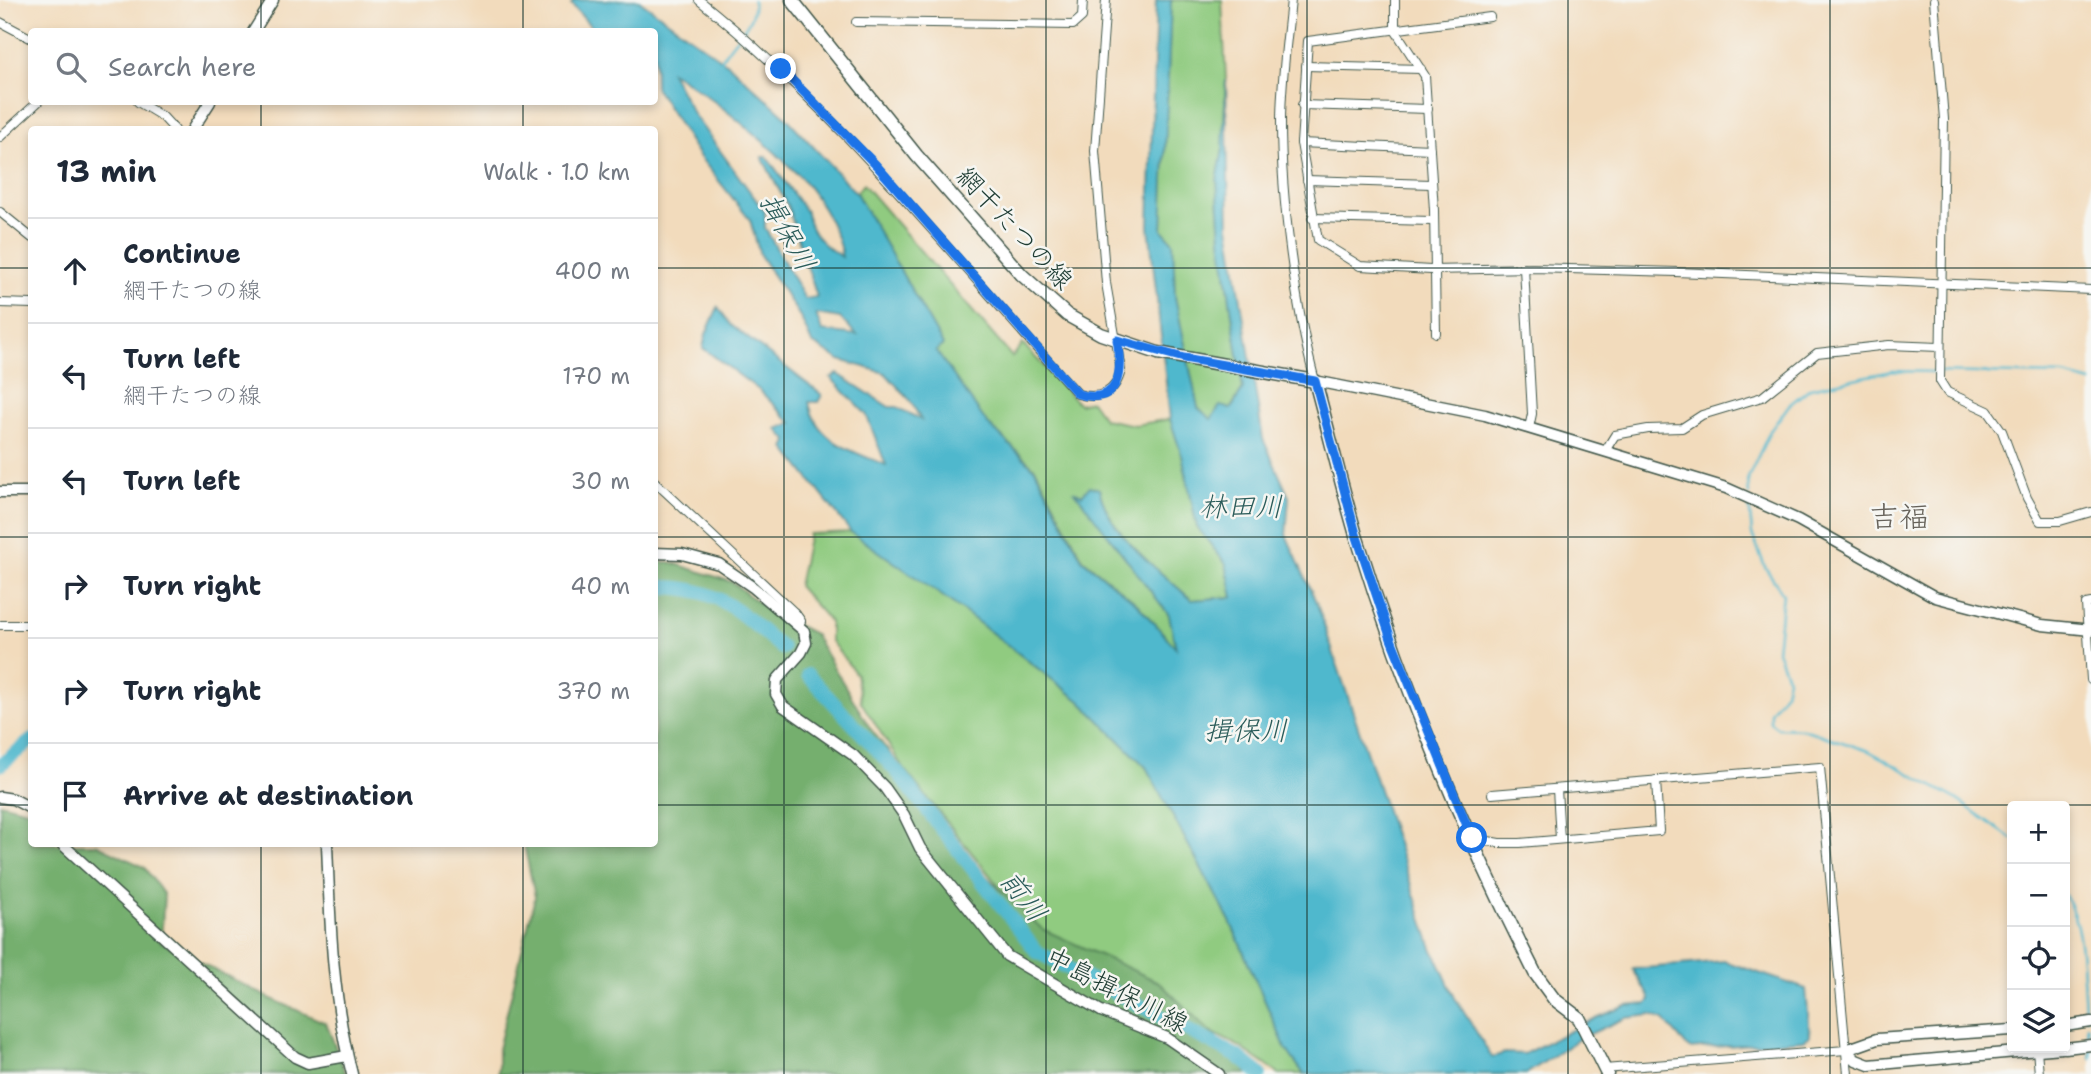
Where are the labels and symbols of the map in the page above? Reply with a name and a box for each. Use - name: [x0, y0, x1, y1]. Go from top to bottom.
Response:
- route end: [765, 53, 796, 84]
- street label: 網干たつの線: [949, 159, 1081, 297]
- water label: 揖保川: [751, 186, 825, 278]
- water label: 林田川: [1199, 487, 1283, 525]
- district label: 吉福: [1869, 496, 1929, 537]
- water label: 揖保川: [1204, 711, 1288, 749]
- route start: [1456, 822, 1487, 853]
- water label: 前川: [992, 862, 1056, 930]
- street label: 中島揖保川線: [1040, 939, 1195, 1041]

